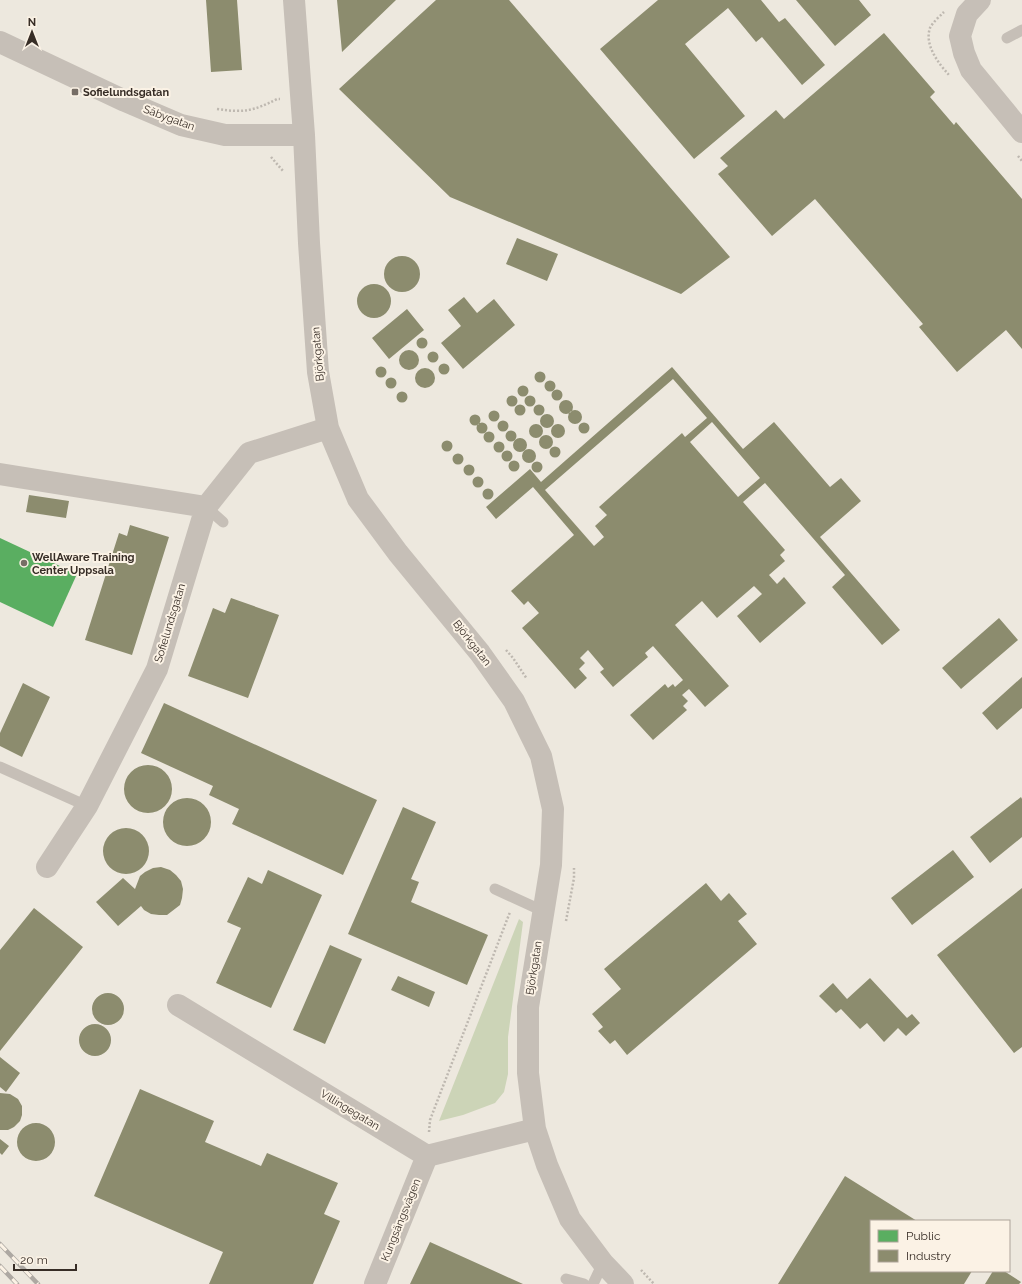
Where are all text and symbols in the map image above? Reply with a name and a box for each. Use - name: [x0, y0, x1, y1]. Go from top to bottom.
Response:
- north arrow: [12, 12, 52, 52]
- text: N: [28, 16, 36, 29]
- place label: Sofielundsgatan: [83, 86, 169, 99]
- marker: Sofielundsgatan: [70, 87, 80, 97]
- street label: Säbygatan: [141, 103, 197, 133]
- street label: Björkgatan: [309, 326, 327, 382]
- place label: WellAware Training Center Uppsala: [32, 551, 135, 577]
- marker: WellAware Training Center Uppsala: [19, 558, 29, 568]
- street label: Sofielundsgatan: [152, 582, 188, 664]
- street label: Björkgatan: [450, 617, 494, 669]
- street label: Björkgatan: [523, 940, 545, 996]
- street label: Villingegatan: [318, 1087, 382, 1133]
- street label: Kungsängsvägen: [379, 1177, 423, 1263]
- legend: [870, 1220, 1010, 1272]
- text: Public: [906, 1229, 941, 1243]
- scale bar: [14, 1246, 76, 1272]
- text: Industry: [906, 1249, 952, 1263]
- text: 20 m: [20, 1253, 48, 1267]

